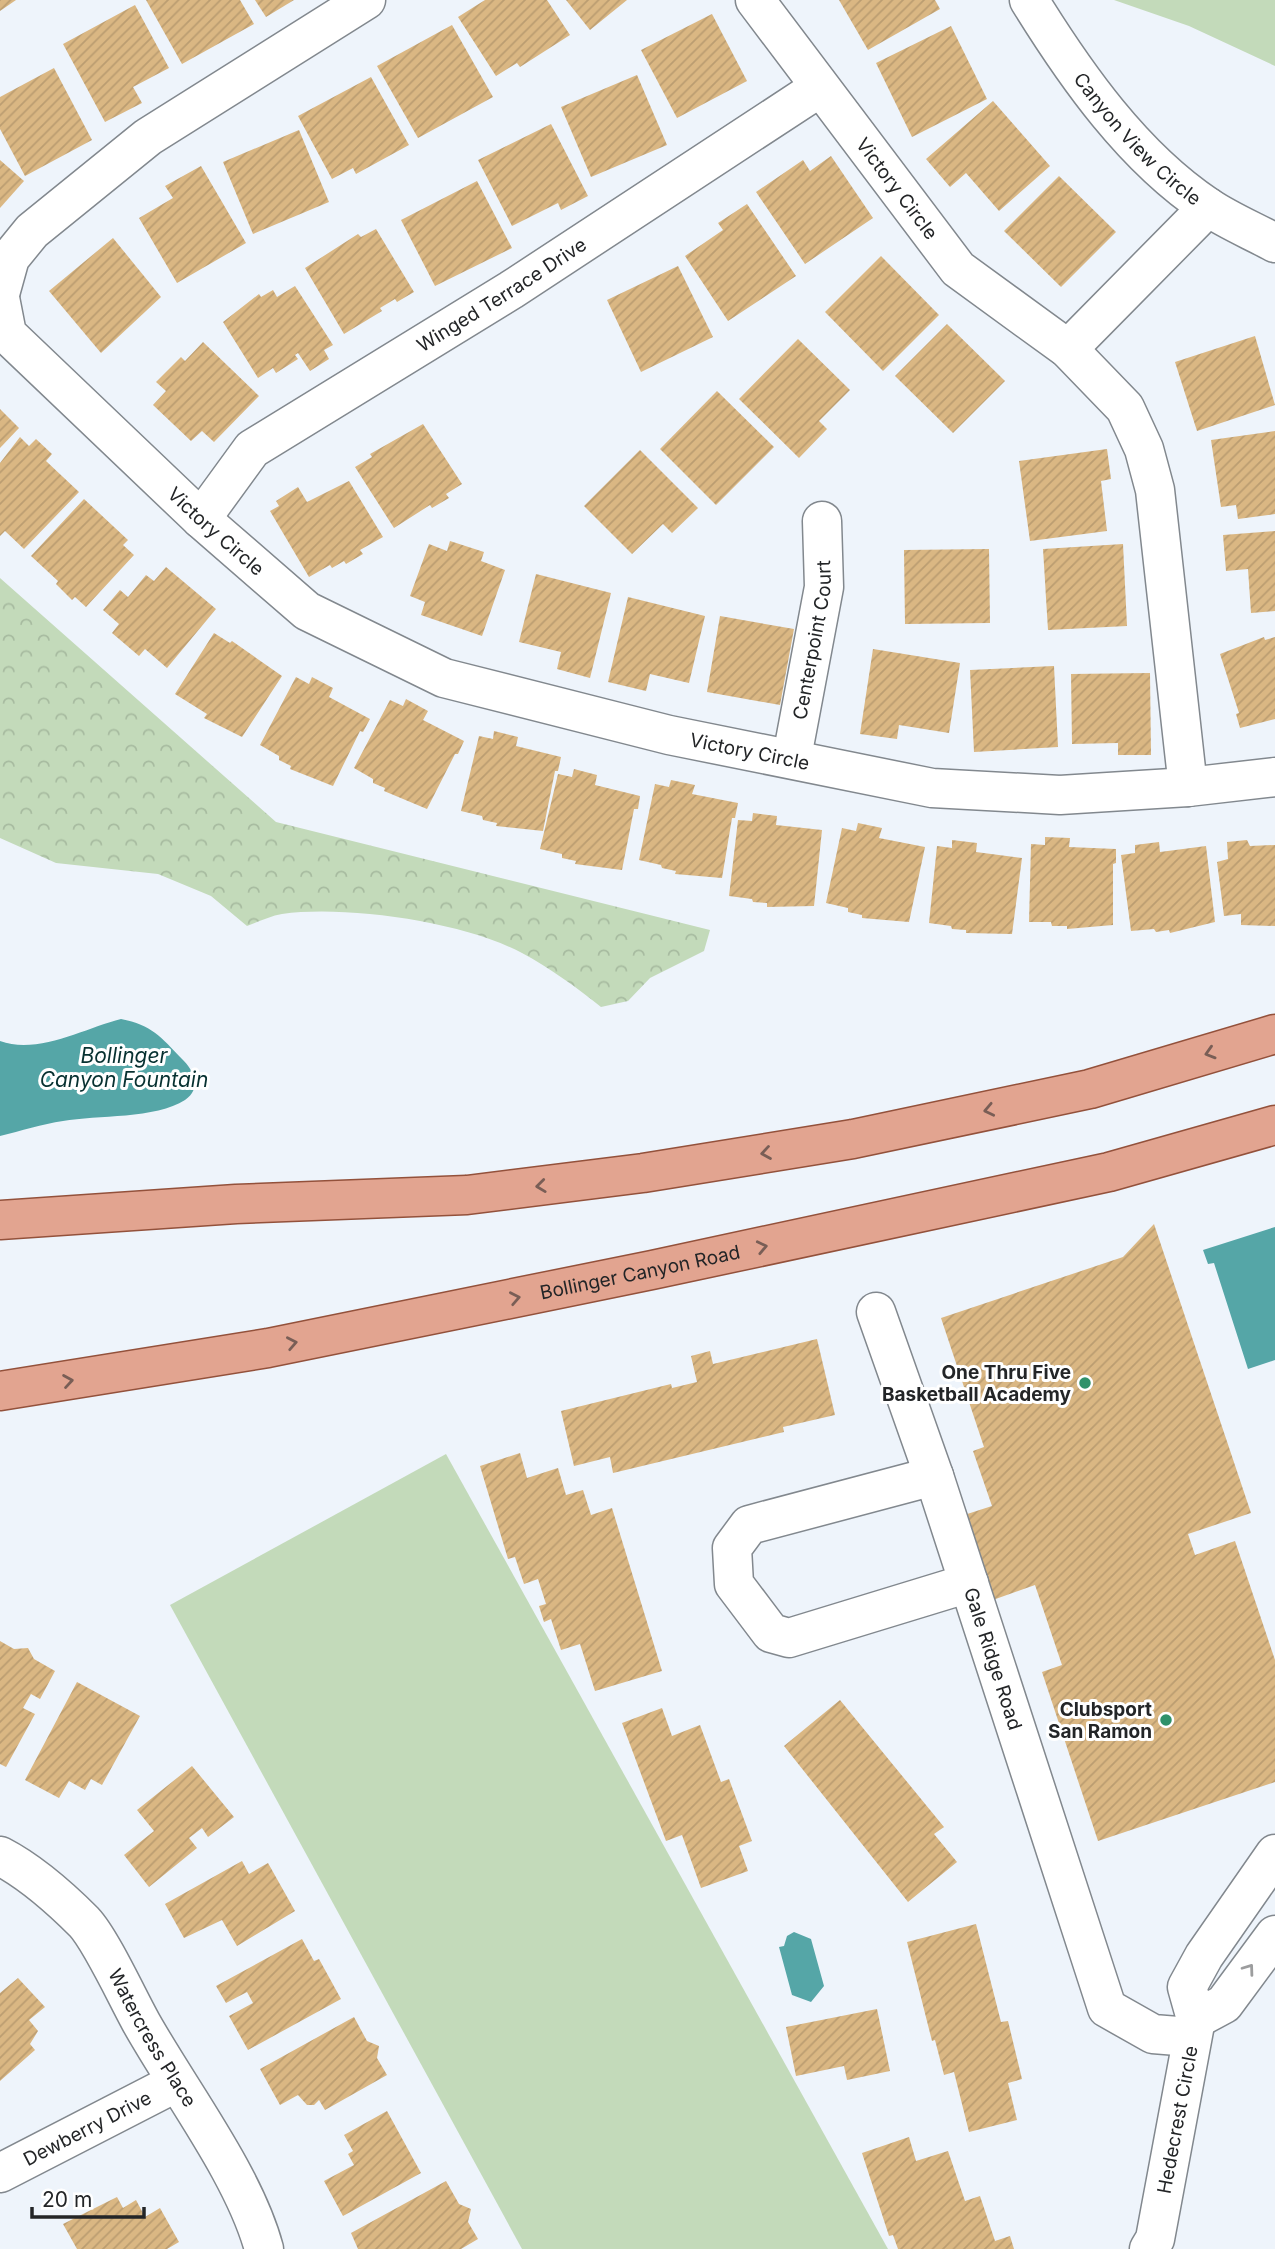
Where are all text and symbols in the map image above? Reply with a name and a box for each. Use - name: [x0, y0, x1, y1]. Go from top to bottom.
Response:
- street label: Canyon View Circle: [1069, 68, 1206, 210]
- street label: Victory Circle: [851, 133, 943, 244]
- street label: Winged Terrace Drive: [413, 232, 590, 357]
- street label: Victory Circle: [163, 482, 269, 580]
- street label: Centerpoint Court: [788, 560, 836, 722]
- street label: Victory Circle: [688, 728, 811, 775]
- water label: Bollinger Canyon Fountain: [40, 1043, 208, 1092]
- one-way arrow: [1204, 1045, 1216, 1060]
- one-way arrow: [984, 1102, 996, 1117]
- one-way arrow: [760, 1145, 772, 1160]
- one-way arrow: [535, 1178, 547, 1193]
- street label: Bollinger Canyon Road: [538, 1240, 742, 1304]
- one-way arrow: [756, 1240, 768, 1255]
- one-way arrow: [509, 1291, 521, 1306]
- one-way arrow: [286, 1337, 298, 1352]
- place label: One Thru Five Basketball Academy: [882, 1361, 1072, 1406]
- one-way arrow: [62, 1374, 73, 1389]
- marker: One Thru Five Basketball Academy: [1077, 1375, 1093, 1391]
- street label: Gale Ridge Road: [960, 1585, 1027, 1733]
- place label: Clubsport San Ramon: [1048, 1698, 1152, 1743]
- marker: Clubsport San Ramon: [1158, 1712, 1174, 1728]
- street label: Watercress Place: [104, 1965, 202, 2111]
- one-way arrow: [1241, 1965, 1254, 1977]
- street label: Hedecrest Circle: [1152, 2044, 1202, 2196]
- street label: Dewberry Drive: [19, 2086, 155, 2171]
- scale bar: [32, 2176, 144, 2220]
- text: 20 m: [42, 2187, 92, 2212]

